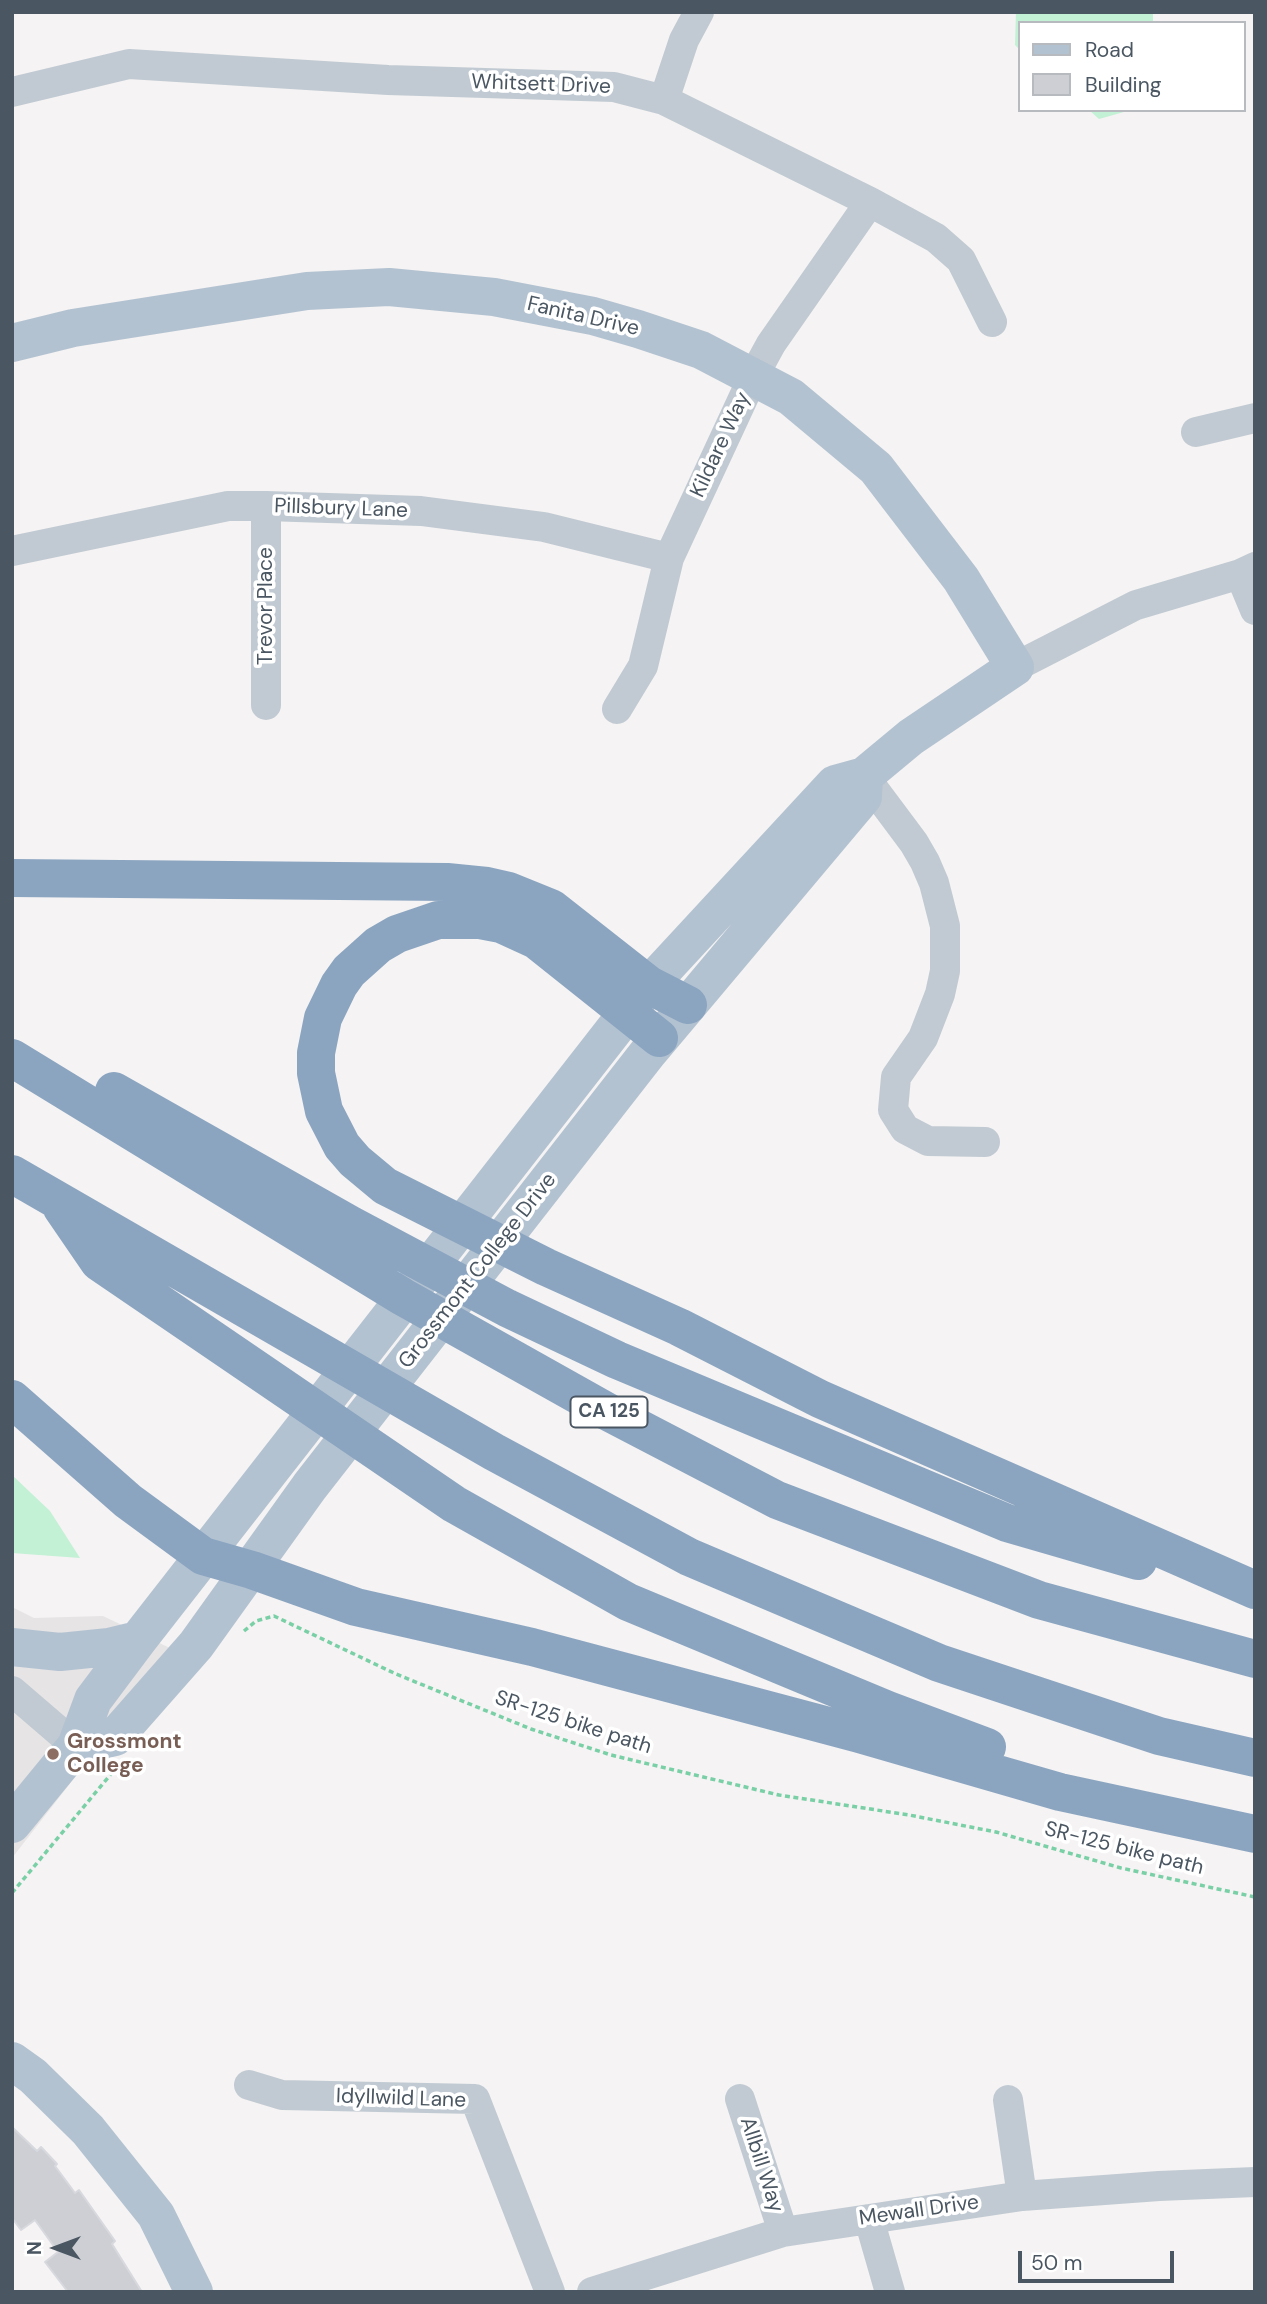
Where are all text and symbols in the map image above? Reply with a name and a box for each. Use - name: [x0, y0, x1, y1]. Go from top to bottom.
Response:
- legend: [1018, 21, 1246, 112]
- text: Road: [1085, 36, 1134, 64]
- street label: Whitsett Drive: [471, 70, 611, 100]
- text: Building: [1085, 71, 1161, 99]
- street label: Fanita Drive: [525, 292, 641, 342]
- street label: Kildare Way: [686, 388, 756, 502]
- street label: Pillsbury Lane: [274, 494, 408, 524]
- street label: Trevor Place: [253, 547, 279, 665]
- street label: Grossmont College Drive: [394, 1168, 562, 1374]
- road number: CA 125: [570, 1396, 648, 1428]
- street label: SR-125 bike path: [492, 1686, 654, 1760]
- place label: Grossmont College: [67, 1729, 182, 1779]
- marker: Grossmont College: [45, 1746, 61, 1762]
- street label: SR-125 bike path: [1042, 1817, 1206, 1881]
- street label: Idyllwild Lane: [336, 2084, 466, 2114]
- street label: Allbill Way: [734, 2114, 788, 2216]
- street label: Mewall Drive: [857, 2190, 981, 2232]
- north arrow: [21, 2213, 91, 2283]
- scale bar: [1022, 2238, 1178, 2282]
- text: N: [22, 2241, 47, 2255]
- text: 50 m: [1031, 2249, 1082, 2277]

